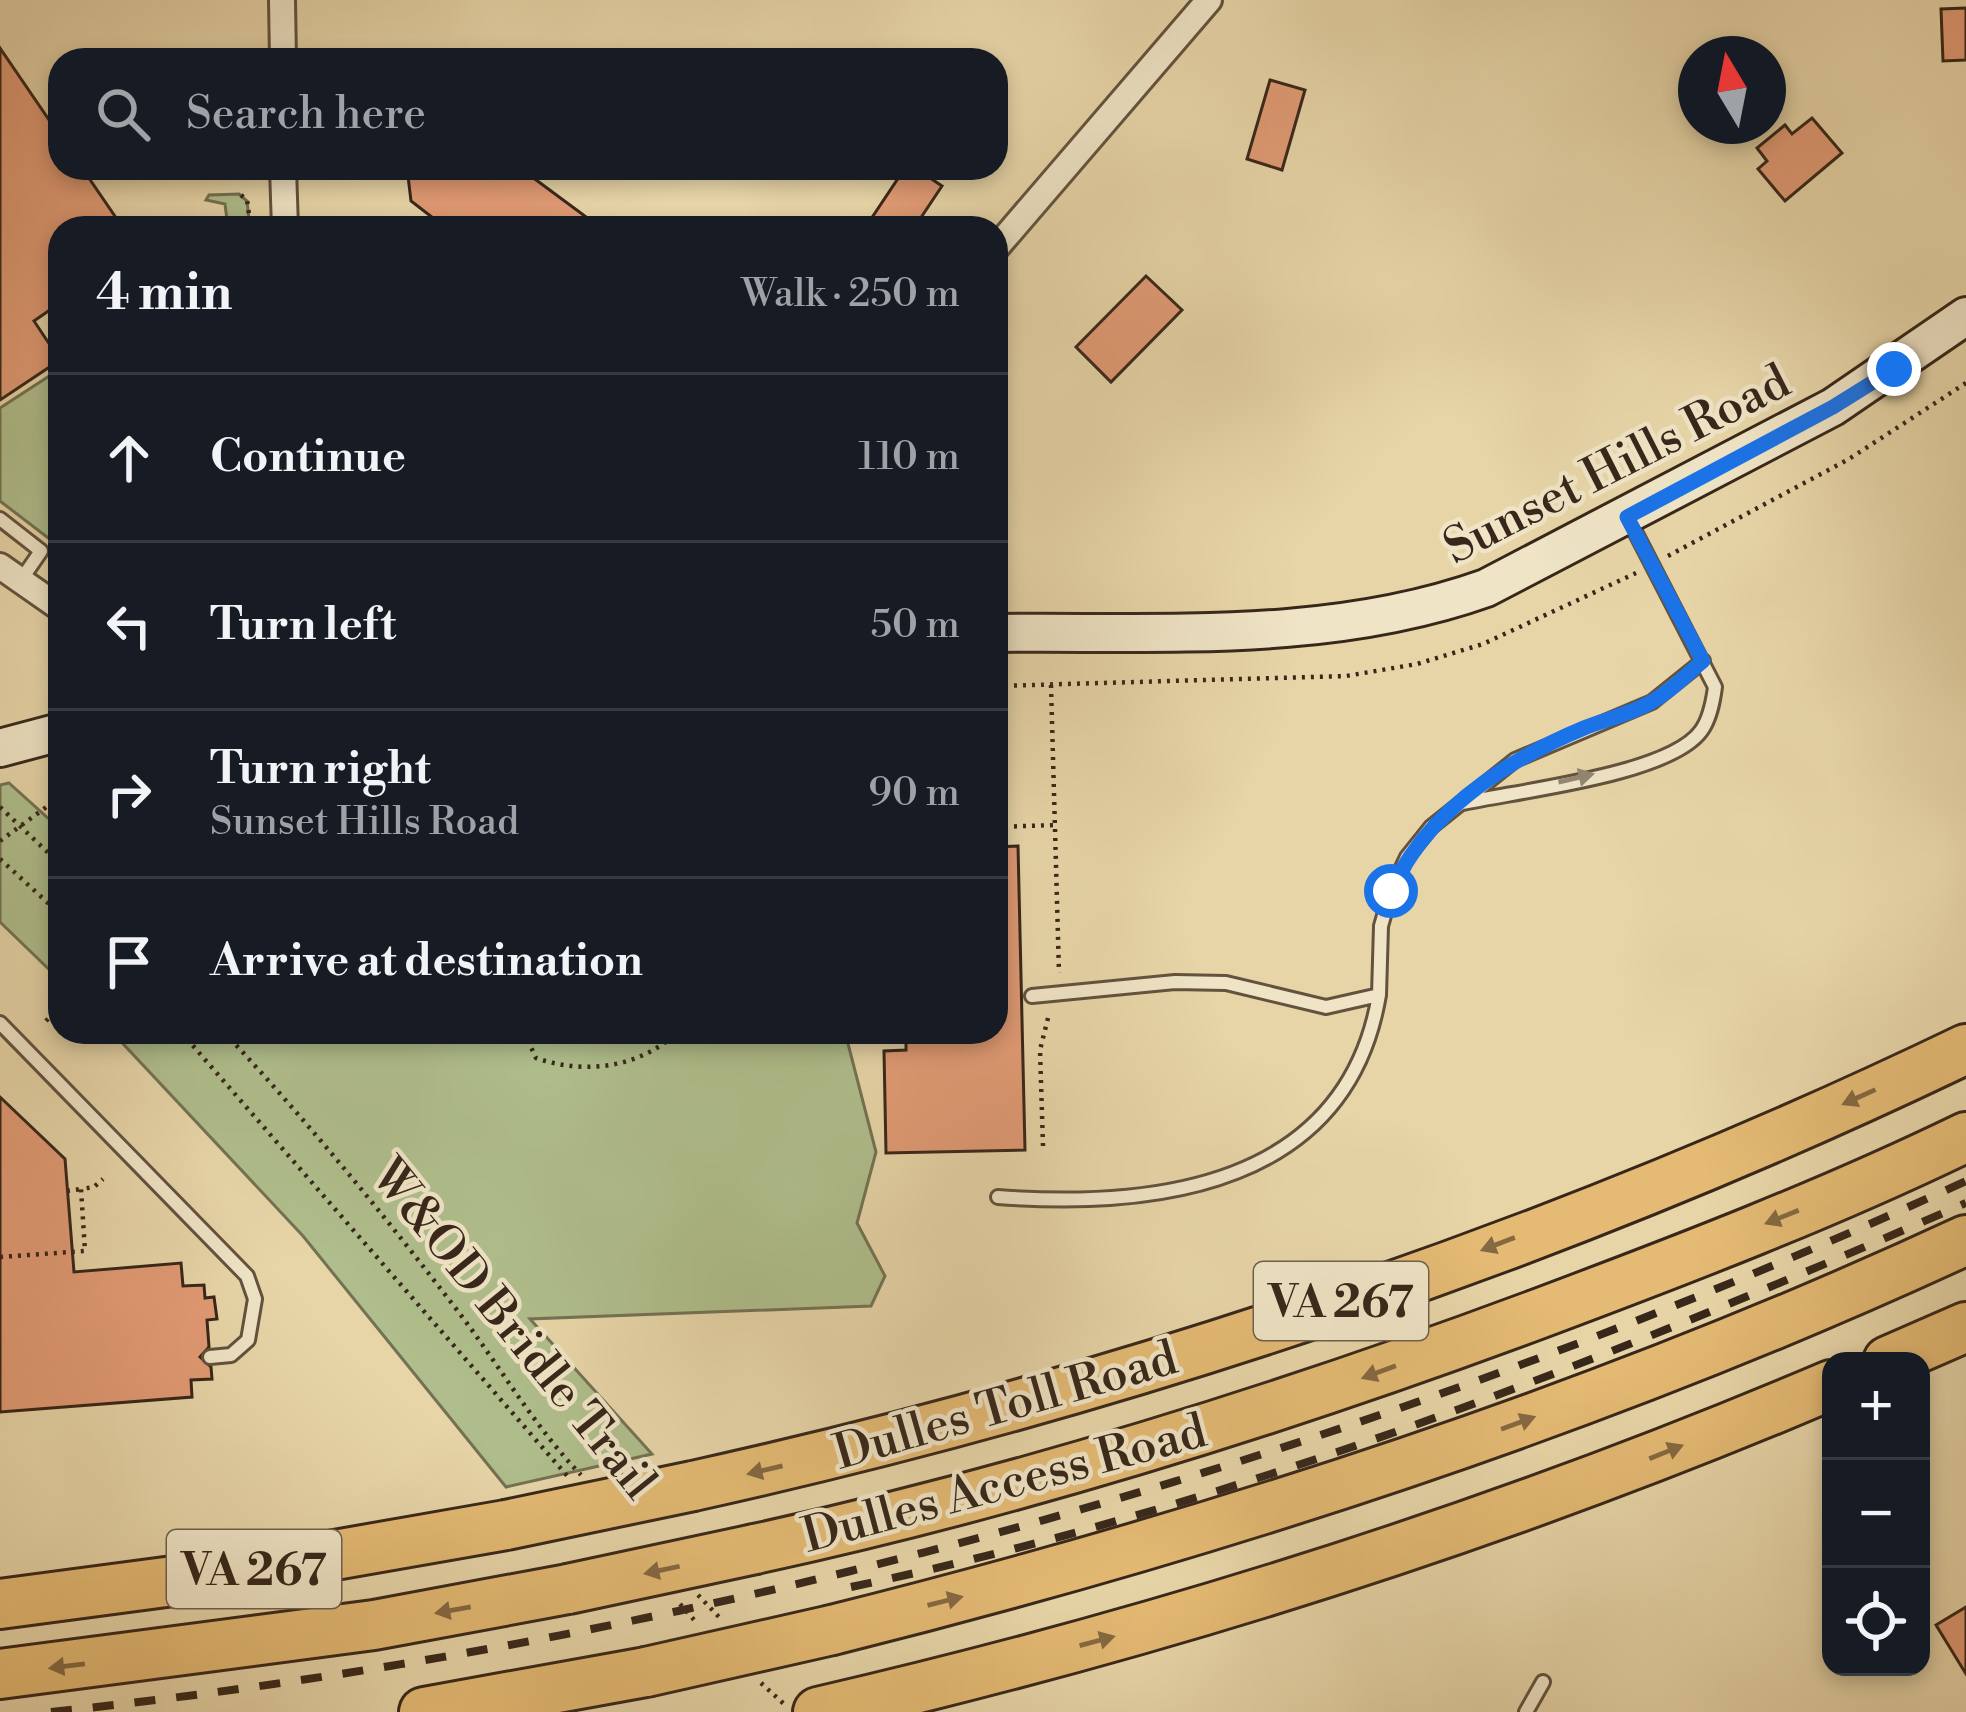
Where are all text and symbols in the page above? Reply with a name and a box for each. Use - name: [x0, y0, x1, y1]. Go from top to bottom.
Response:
- north arrow: [1678, 36, 1786, 144]
- search box: [48, 48, 1008, 180]
- icon: search: [90, 81, 156, 147]
- text: Search here: [186, 86, 426, 143]
- text: 4 min: [96, 262, 232, 326]
- text: Walk · 250 m: [741, 270, 960, 319]
- route end: [1867, 342, 1921, 396]
- street label: Sunset Hills Road: [1434, 353, 1801, 579]
- icon: ahead: [96, 425, 162, 491]
- text: Continue: [210, 429, 406, 486]
- text: 110 m: [858, 433, 960, 482]
- icon: left: [96, 593, 162, 659]
- text: Turn left: [210, 597, 396, 654]
- text: 50 m: [870, 601, 960, 650]
- text: Turn right: [210, 741, 431, 798]
- icon: right: [96, 761, 162, 827]
- one-way arrow: [1558, 768, 1596, 787]
- text: 90 m: [868, 769, 960, 818]
- text: Sunset Hills Road: [210, 798, 519, 847]
- route start: [1364, 864, 1418, 918]
- icon: arrive: [96, 929, 162, 995]
- text: Arrive at destination: [210, 933, 643, 990]
- one-way arrow: [1842, 1087, 1877, 1107]
- street label: W&OD Bridle Trail: [356, 1146, 668, 1512]
- one-way arrow: [1763, 1208, 1799, 1227]
- one-way arrow: [1480, 1236, 1516, 1255]
- road number: VA 267: [1254, 1262, 1428, 1340]
- street label: Dulles Toll Road: [827, 1329, 1184, 1485]
- map controls: [1822, 1352, 1930, 1676]
- button: +: [1822, 1352, 1930, 1460]
- one-way arrow: [1360, 1364, 1396, 1382]
- street label: Dulles Access Road: [796, 1402, 1213, 1568]
- one-way arrow: [1500, 1413, 1536, 1431]
- one-way arrow: [1649, 1442, 1685, 1461]
- button: −: [1822, 1460, 1930, 1568]
- one-way arrow: [745, 1461, 783, 1480]
- road number: VA 267: [167, 1530, 341, 1608]
- one-way arrow: [642, 1562, 680, 1581]
- button: locate: [1822, 1568, 1930, 1676]
- one-way arrow: [927, 1591, 964, 1610]
- one-way arrow: [434, 1601, 471, 1620]
- one-way arrow: [1079, 1631, 1116, 1650]
- one-way arrow: [48, 1657, 85, 1676]

